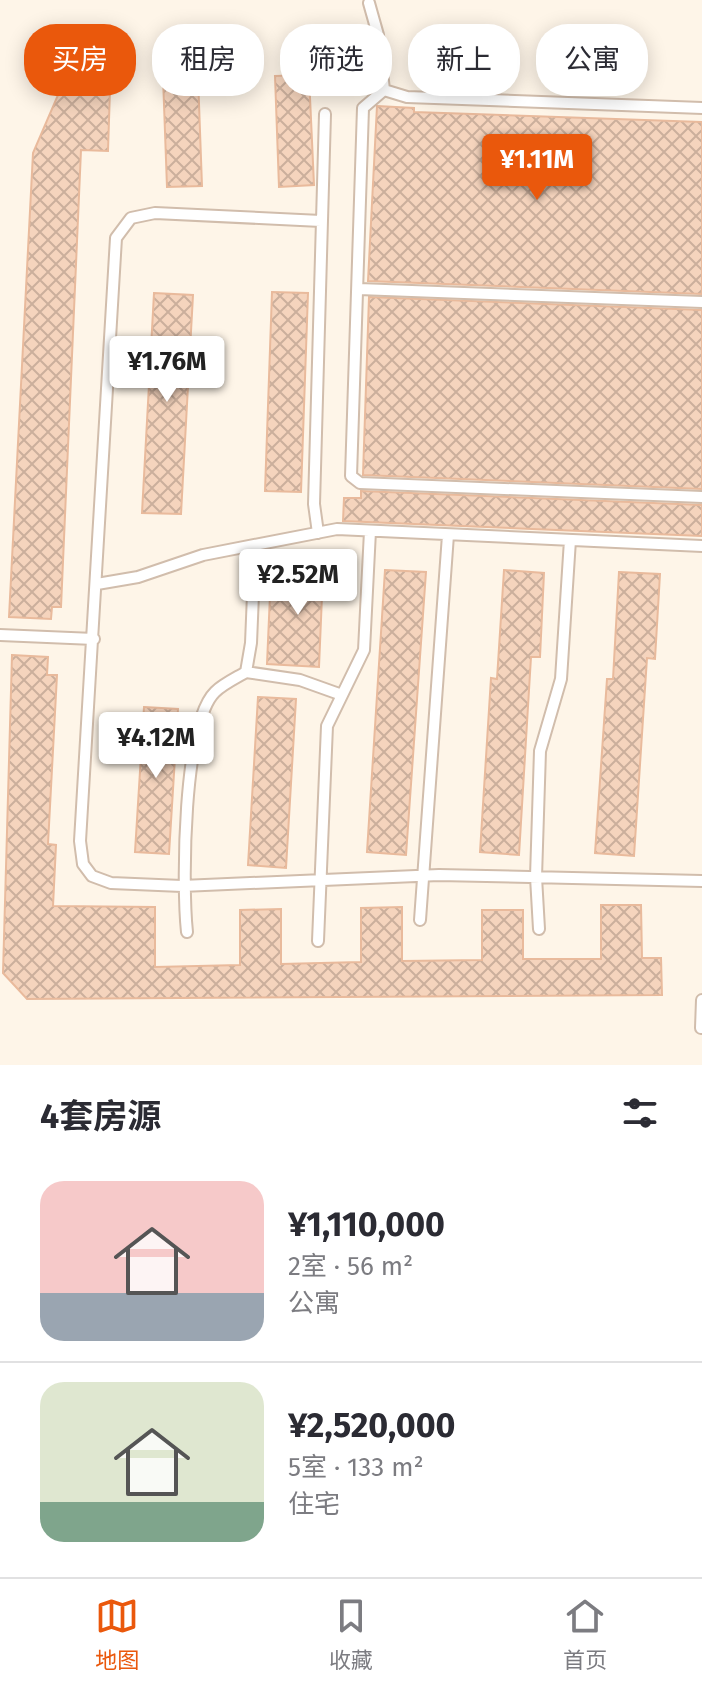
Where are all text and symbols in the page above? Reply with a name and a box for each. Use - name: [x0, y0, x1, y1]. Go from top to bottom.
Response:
- chip: 买房: [24, 24, 136, 96]
- chip: 租房: [152, 24, 264, 96]
- chip: 筛选: [280, 24, 392, 96]
- chip: 新上: [408, 24, 520, 96]
- chip: 公寓: [536, 24, 648, 96]
- pin: ¥1.11M: [472, 134, 602, 202]
- text: ¥1.11M: [500, 144, 574, 175]
- pin: ¥1.76M: [102, 336, 232, 404]
- text: ¥1.76M: [127, 346, 207, 377]
- pin: ¥2.52M: [233, 549, 363, 617]
- text: ¥2.52M: [257, 559, 339, 590]
- pin: ¥4.12M: [91, 712, 221, 780]
- text: ¥4.12M: [117, 722, 195, 753]
- icon: filters: [618, 1091, 662, 1135]
- text: 4套房源: [40, 1096, 161, 1137]
- text: ¥1,110,000: [288, 1204, 445, 1245]
- icon: home: [104, 1213, 200, 1309]
- text: 2室 · 56 m²: [288, 1251, 413, 1282]
- text: 公寓: [288, 1288, 340, 1319]
- text: ¥2,520,000: [288, 1405, 455, 1446]
- icon: home: [104, 1414, 200, 1510]
- text: 5室 · 133 m²: [288, 1452, 424, 1483]
- text: 住宅: [288, 1489, 340, 1520]
- tab: 地图: [95, 1594, 139, 1674]
- tab: 收藏: [329, 1594, 373, 1674]
- tab: 首页: [563, 1594, 607, 1674]

